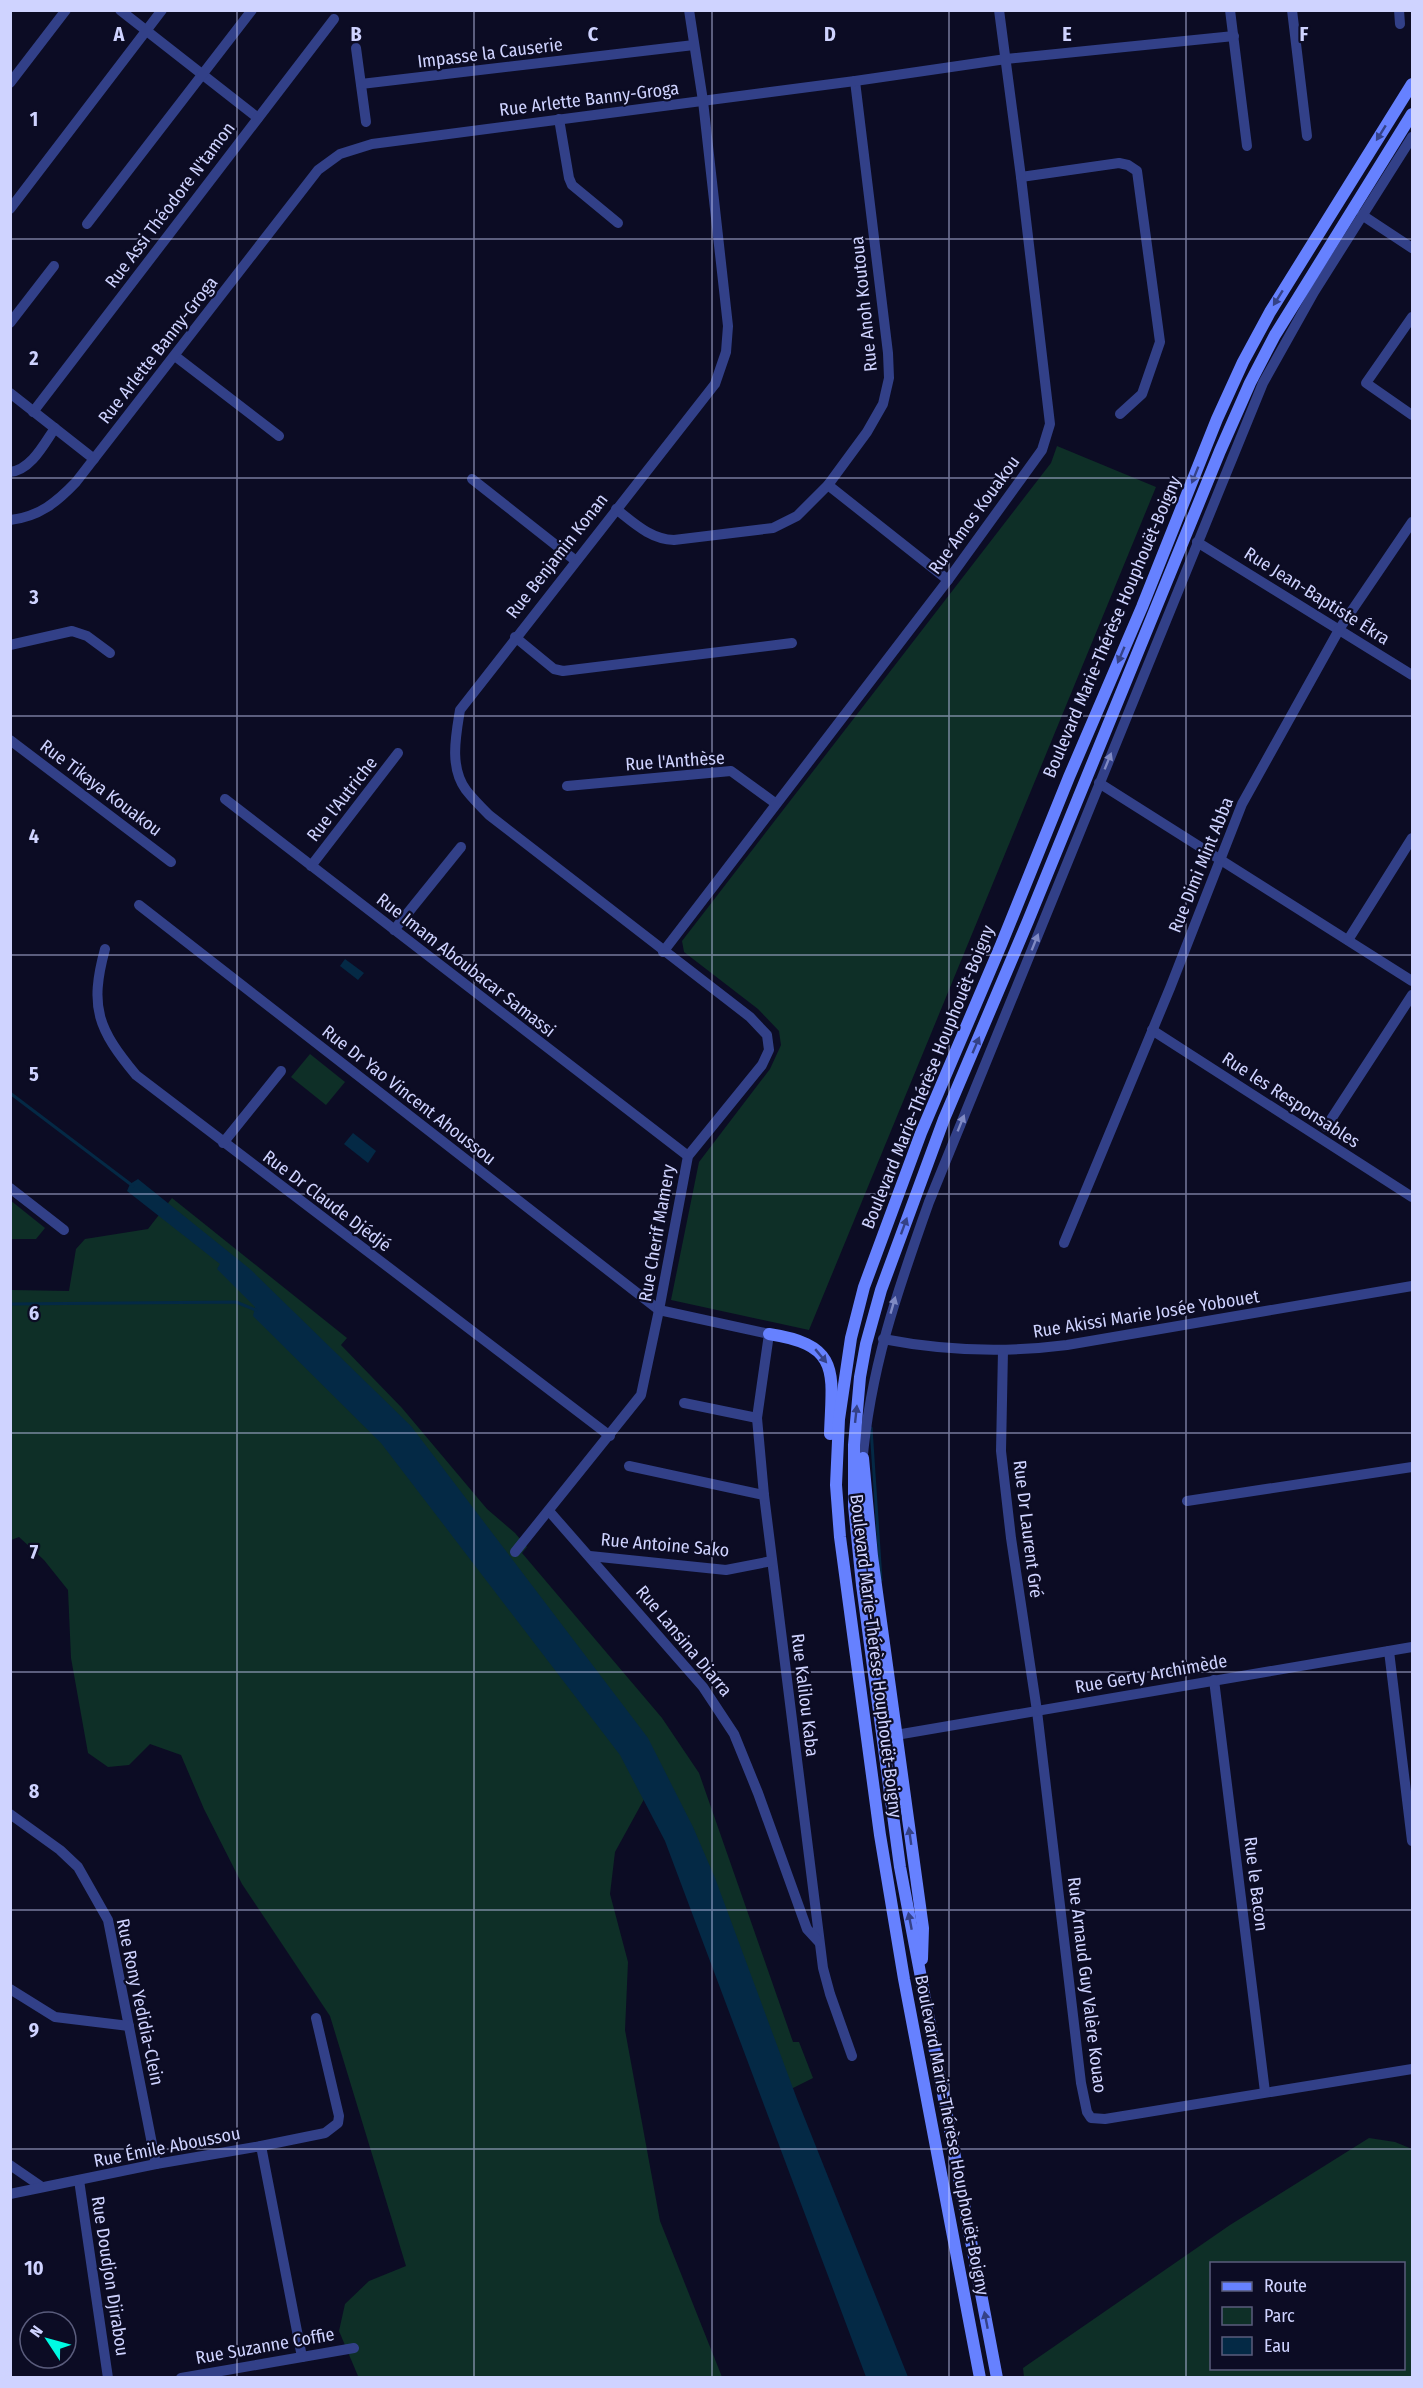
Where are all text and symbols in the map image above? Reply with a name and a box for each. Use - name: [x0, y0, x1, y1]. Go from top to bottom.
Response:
- text: A: [113, 22, 126, 46]
- text: B: [350, 22, 362, 46]
- text: C: [588, 22, 599, 46]
- text: D: [824, 22, 836, 46]
- text: E: [1062, 22, 1072, 46]
- text: F: [1300, 22, 1309, 46]
- street label: Impasse la Causerie: [416, 33, 564, 73]
- street label: Rue Arlette Banny-Groga: [498, 77, 680, 121]
- text: 1: [30, 107, 38, 131]
- street label: Rue Assi Théodore N'tamon: [100, 118, 240, 292]
- one-way arrow: [1376, 125, 1387, 141]
- street label: Rue Anoh Koutoua: [846, 235, 882, 373]
- street label: Rue Arlette Banny-Groga: [94, 272, 222, 428]
- one-way arrow: [1272, 290, 1284, 306]
- text: 2: [28, 346, 39, 370]
- street label: Rue Amos Kouakou: [924, 451, 1024, 579]
- one-way arrow: [1190, 466, 1200, 484]
- street label: Boulevard Marie-Thérèse Houphouët-Boigny: [1038, 473, 1186, 781]
- street label: Rue Benjamin Konan: [501, 489, 613, 623]
- street label: Rue Jean-Baptiste Ékra: [1240, 541, 1394, 650]
- text: 3: [28, 585, 39, 609]
- one-way arrow: [1116, 646, 1125, 664]
- street label: Rue Tikaya Kouakou: [36, 735, 166, 841]
- street label: Rue l'Anthèse: [624, 747, 726, 775]
- street label: Rue l'Autriche: [302, 752, 382, 846]
- one-way arrow: [1104, 752, 1113, 770]
- street label: Rue Dimi Mint Abba: [1164, 794, 1238, 936]
- text: 4: [29, 824, 39, 848]
- street label: Rue Imam Aboubacar Samassi: [372, 888, 560, 1042]
- street label: Boulevard Marie-Thérèse Houphouët-Boigny: [857, 922, 999, 1232]
- one-way arrow: [1031, 933, 1040, 951]
- street label: Rue Dr Yao Vincent Ahoussou: [318, 1020, 500, 1170]
- one-way arrow: [972, 1036, 981, 1054]
- street label: Rue les Responsables: [1218, 1047, 1364, 1153]
- text: 5: [29, 1062, 39, 1086]
- one-way arrow: [957, 1113, 967, 1131]
- street label: Rue Dr Claude Djédjé: [259, 1146, 396, 1256]
- street label: Rue Cherif Mamery: [634, 1163, 680, 1303]
- one-way arrow: [899, 1217, 909, 1235]
- street label: Rue Akissi Marie Josée Yobouet: [1031, 1285, 1261, 1343]
- one-way arrow: [889, 1296, 898, 1314]
- text: 6: [29, 1301, 39, 1325]
- one-way arrow: [814, 1348, 827, 1363]
- one-way arrow: [851, 1405, 861, 1424]
- street label: Rue Dr Laurent Gré: [1009, 1459, 1047, 1599]
- street label: Boulevard Marie-Thérèse Houphouët-Boigny: [845, 1493, 907, 1819]
- street label: Rue Antoine Sako: [600, 1528, 730, 1562]
- text: 7: [30, 1540, 39, 1564]
- street label: Rue Lansina Diarra: [631, 1581, 737, 1701]
- street label: Rue Kalilou Kaba: [787, 1632, 823, 1758]
- street label: Rue Gerty Archimède: [1073, 1650, 1229, 1698]
- text: 8: [29, 1779, 40, 1803]
- one-way arrow: [906, 1827, 915, 1846]
- street label: Rue le Bacon: [1239, 1835, 1273, 1933]
- street label: Rue Arnaud Guy Valère Kouao: [1063, 1876, 1111, 2094]
- one-way arrow: [905, 1911, 914, 1930]
- street label: Rue Rony Yedidia-Clein: [112, 1917, 168, 2087]
- street label: Boulevard Marie-Thérèse Houphouët-Boigny: [910, 1973, 994, 2297]
- text: 9: [29, 2018, 39, 2042]
- street label: Rue Émile Aboussou: [92, 2121, 242, 2172]
- street label: Rue Doudjon Djirabou: [86, 2194, 134, 2358]
- text: 10: [24, 2256, 44, 2280]
- legend: [1210, 2262, 1405, 2370]
- text: Route: [1264, 2275, 1307, 2297]
- text: Parc: [1264, 2305, 1295, 2327]
- north arrow: [18, 2310, 78, 2370]
- one-way arrow: [981, 2310, 990, 2329]
- text: N: [26, 2322, 47, 2341]
- street label: Rue Suzanne Coffie: [194, 2323, 336, 2369]
- text: Eau: [1264, 2335, 1290, 2357]

